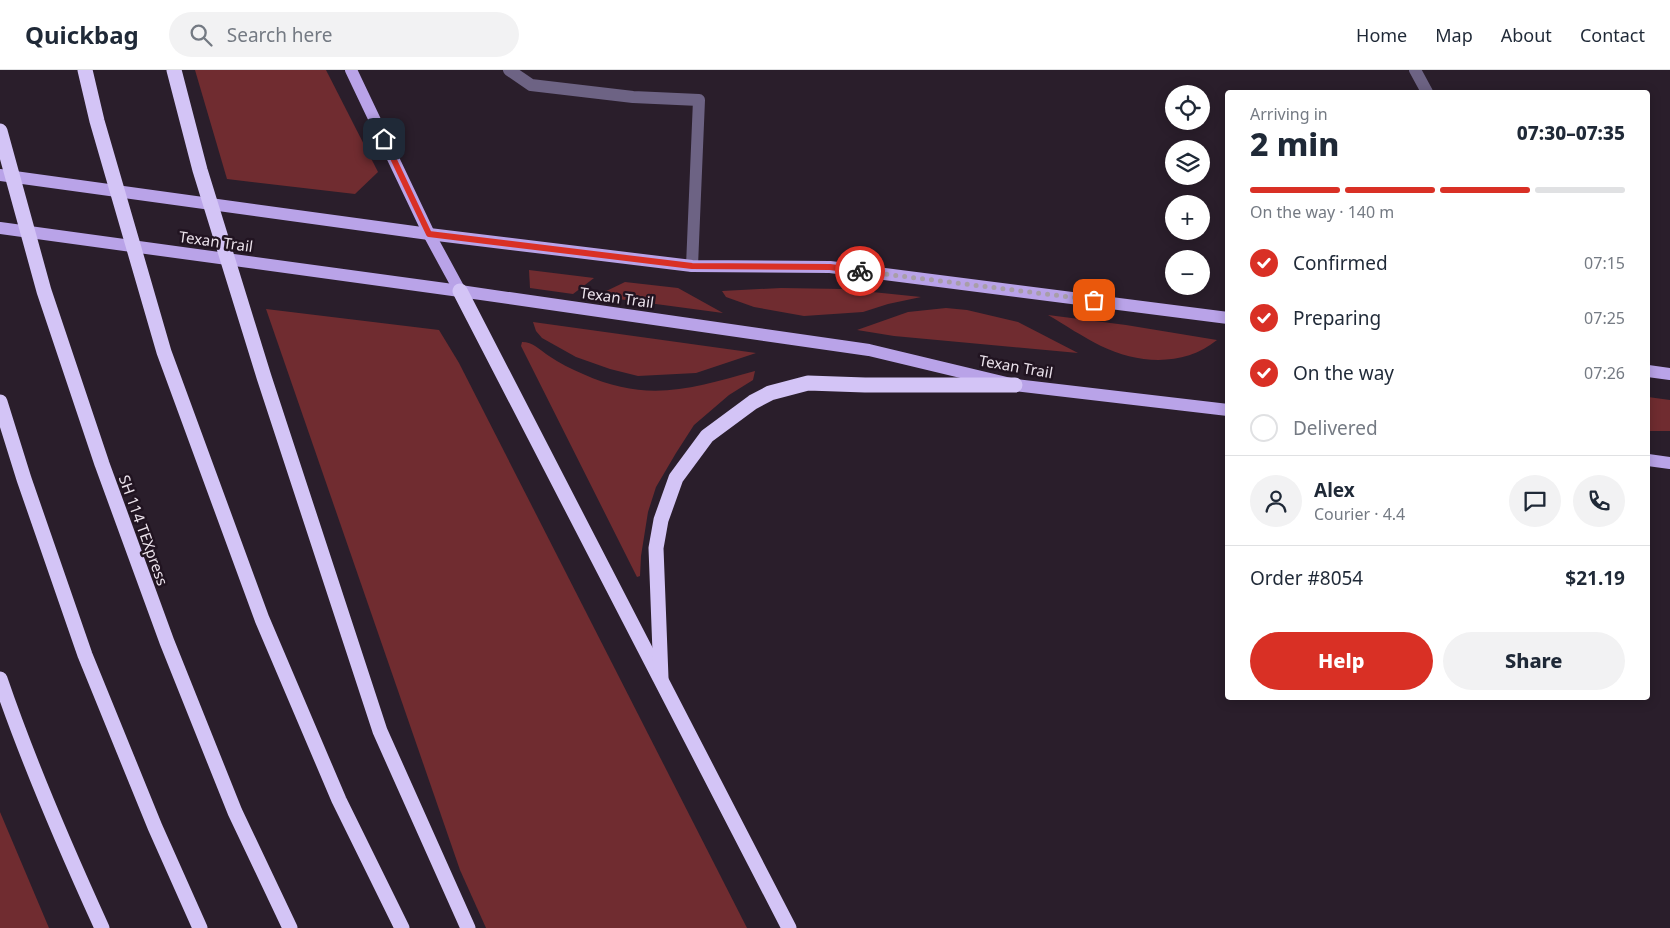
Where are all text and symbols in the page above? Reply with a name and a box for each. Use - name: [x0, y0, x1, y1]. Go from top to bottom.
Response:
- search box: [169, 12, 519, 57]
- text: Quickbag: [25, 18, 139, 51]
- icon: search: [187, 21, 215, 49]
- text: Search here: [227, 22, 332, 48]
- text: Home: [1356, 23, 1407, 47]
- text: Map: [1435, 23, 1473, 47]
- text: About: [1501, 23, 1552, 47]
- text: Contact: [1580, 23, 1645, 47]
- map controls: [1165, 85, 1210, 295]
- button: locate: [1165, 85, 1210, 130]
- text: Arriving in: [1250, 103, 1328, 125]
- pin: [363, 118, 405, 160]
- text: 07:30–07:35: [1517, 120, 1625, 146]
- text: 2 min: [1250, 122, 1339, 165]
- icon: home: [370, 125, 398, 153]
- button: layers: [1165, 140, 1210, 185]
- button: +: [1165, 195, 1210, 240]
- text: On the way · 140 m: [1250, 201, 1394, 223]
- street label: Texan Trail: [178, 226, 254, 256]
- courier: [835, 246, 885, 296]
- icon: check: [1250, 249, 1278, 277]
- button: −: [1165, 250, 1210, 295]
- text: Confirmed: [1293, 250, 1388, 276]
- text: 07:15: [1584, 252, 1625, 274]
- icon: bike: [846, 257, 874, 285]
- pin: [1073, 279, 1115, 321]
- street label: Texan Trail: [579, 282, 655, 312]
- icon: bag: [1080, 286, 1108, 314]
- icon: check: [1250, 304, 1278, 332]
- text: Preparing: [1293, 305, 1381, 331]
- text: 07:25: [1584, 307, 1625, 329]
- street label: Texan Trail: [978, 350, 1054, 382]
- icon: check: [1250, 359, 1278, 387]
- text: On the way: [1293, 360, 1394, 386]
- text: 07:26: [1584, 362, 1625, 384]
- text: Delivered: [1293, 415, 1378, 441]
- street label: SH 114 TEXpress: [115, 472, 173, 588]
- button: person: [1250, 475, 1302, 527]
- button: chat: [1509, 475, 1561, 527]
- button: phone: [1573, 475, 1625, 527]
- text: Alex: [1314, 477, 1355, 503]
- text: Courier · 4.4: [1314, 503, 1405, 525]
- text: Order #8054: [1250, 565, 1363, 591]
- text: $21.19: [1565, 565, 1625, 591]
- button: Help: [1250, 632, 1433, 690]
- button: Share: [1443, 632, 1625, 690]

